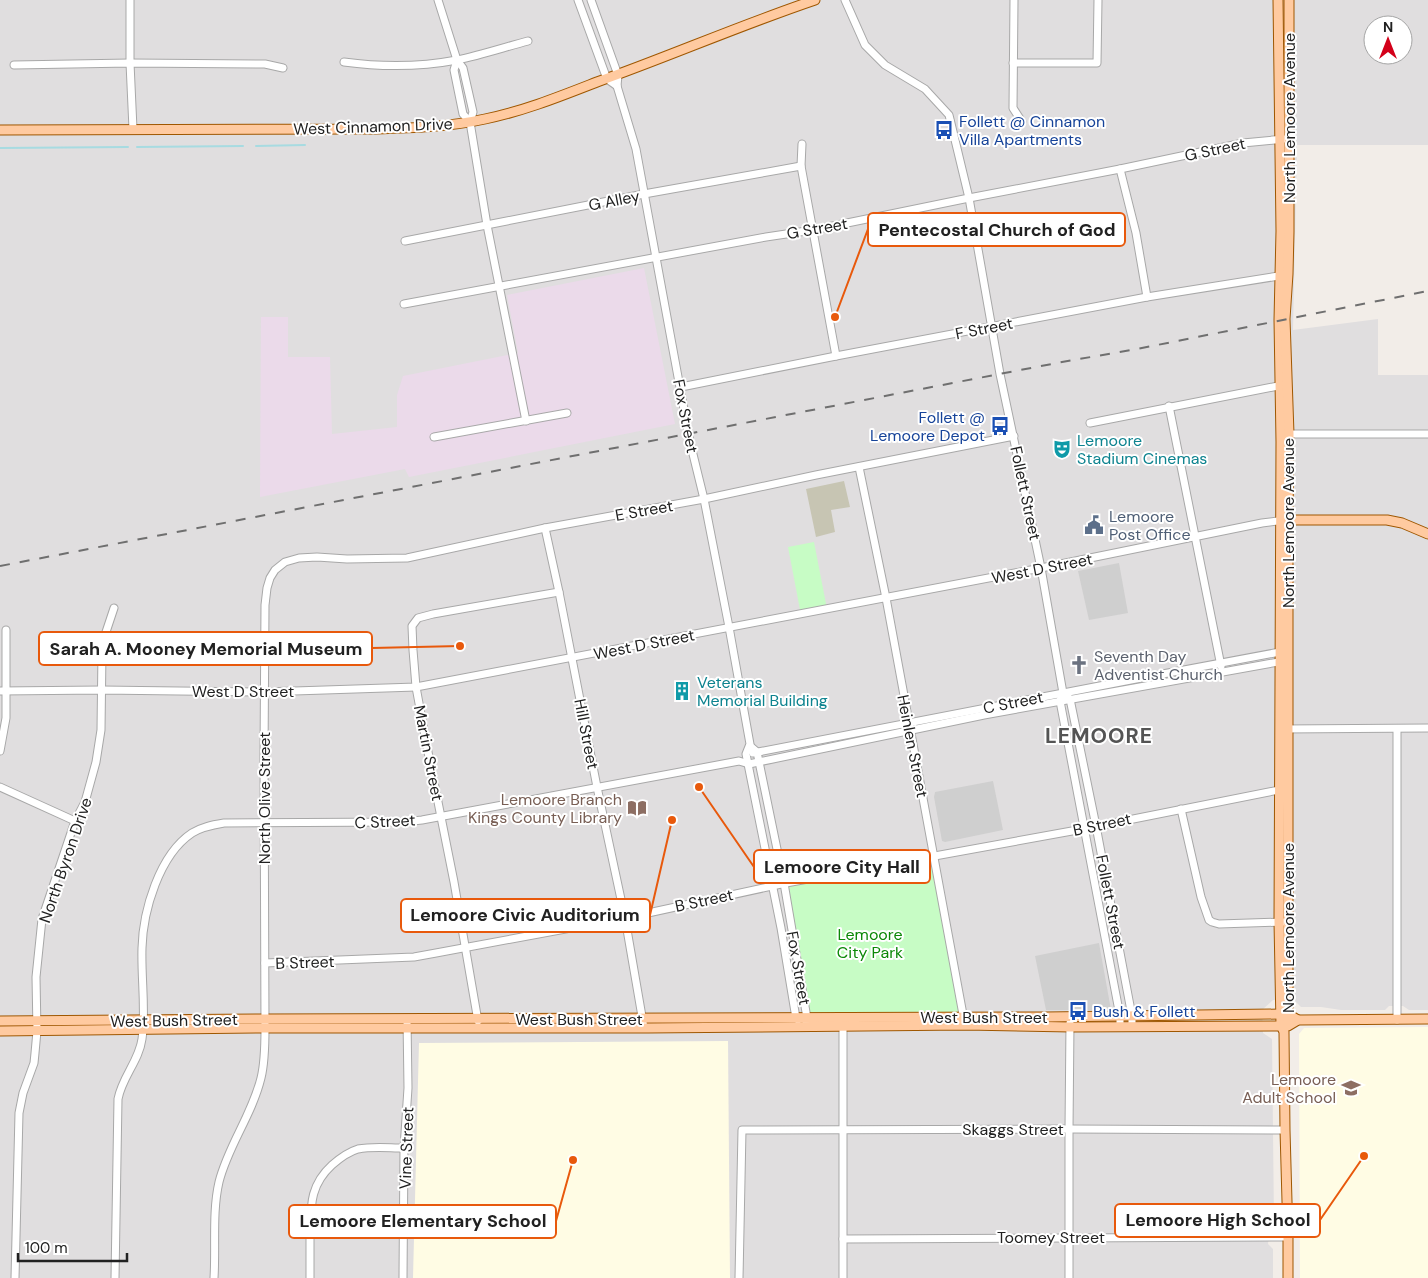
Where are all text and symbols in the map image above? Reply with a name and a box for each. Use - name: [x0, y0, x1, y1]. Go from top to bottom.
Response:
- north arrow: [1363, 15, 1413, 65]
- text: N: [1383, 18, 1393, 36]
- street label: North Lemoore Avenue: [1279, 33, 1300, 203]
- place label: Follett @ Cinnamon Villa Apartments: [959, 111, 1105, 150]
- street label: West Cinnamon Drive: [293, 113, 453, 140]
- bus stop icon: Follett @ Cinnamon Villa Apartments: [933, 119, 955, 141]
- street label: G Street: [1183, 133, 1247, 166]
- street label: G Alley: [587, 185, 642, 216]
- street label: G Street: [785, 213, 849, 244]
- callout: Pentecostal Church of God: [868, 213, 1125, 246]
- text: Pentecostal Church of God: [878, 218, 1116, 242]
- street label: F Street: [954, 313, 1015, 344]
- street label: Fox Street: [668, 377, 703, 455]
- place label: Follett @ Lemoore Depot: [870, 407, 985, 446]
- bus stop icon: Follett @ Lemoore Depot: [989, 415, 1011, 437]
- place label: Lemoore Stadium Cinemas: [1077, 430, 1207, 469]
- theatre icon: Lemoore Stadium Cinemas: [1051, 438, 1073, 460]
- street label: North Lemoore Avenue: [1278, 438, 1299, 608]
- street label: Follett Street: [1005, 444, 1046, 542]
- street label: E Street: [613, 495, 675, 526]
- place label: Lemoore Post Office: [1109, 506, 1191, 545]
- public building icon: Lemoore Post Office: [1083, 514, 1105, 536]
- street label: West D Street: [990, 548, 1094, 589]
- street label: West D Street: [592, 624, 696, 665]
- callout: Sarah A. Mooney Memorial Museum: [39, 632, 372, 665]
- text: Sarah A. Mooney Memorial Museum: [50, 637, 362, 661]
- place label: Seventh Day Adventist Church: [1094, 646, 1223, 685]
- church icon: Seventh Day Adventist Church: [1068, 654, 1090, 676]
- place label: Veterans Memorial Building: [697, 672, 828, 711]
- building icon: Veterans Memorial Building: [671, 680, 693, 702]
- street label: West D Street: [192, 681, 294, 702]
- street label: C Street: [981, 686, 1045, 719]
- street label: Heinlen Street: [892, 693, 933, 799]
- street label: Hill Street: [569, 697, 604, 771]
- street label: Martin Street: [409, 703, 448, 803]
- district label: LEMOORE: [1045, 722, 1153, 750]
- street label: North Olive Street: [254, 732, 275, 864]
- place label: Lemoore Branch Kings County Library: [468, 789, 622, 828]
- street label: North Byron Drive: [34, 795, 97, 926]
- library icon: Lemoore Branch Kings County Library: [626, 797, 648, 819]
- street label: B Street: [1071, 808, 1133, 841]
- street label: C Street: [354, 809, 416, 834]
- street label: North Lemoore Avenue: [1278, 843, 1299, 1013]
- callout: Lemoore City Hall: [754, 850, 930, 883]
- street label: Follett Street: [1091, 853, 1130, 951]
- text: Lemoore City Hall: [764, 855, 920, 879]
- street label: B Street: [673, 884, 735, 917]
- callout: Lemoore Civic Auditorium: [401, 899, 650, 932]
- text: Lemoore Civic Auditorium: [410, 903, 640, 927]
- park label: Lemoore City Park: [837, 924, 903, 963]
- street label: Fox Street: [782, 929, 815, 1007]
- street label: B Street: [275, 951, 335, 974]
- bus stop icon: Bush & Follett: [1067, 1000, 1089, 1022]
- place label: Bush & Follett: [1093, 1001, 1196, 1022]
- street label: West Bush Street: [920, 1007, 1048, 1028]
- street label: West Bush Street: [110, 1009, 238, 1032]
- street label: West Bush Street: [515, 1009, 643, 1030]
- place label: Lemoore Adult School: [1242, 1069, 1336, 1108]
- school or university icon: Lemoore Adult School: [1340, 1077, 1362, 1099]
- street label: Vine Street: [395, 1106, 418, 1190]
- street label: Skaggs Street: [962, 1119, 1064, 1140]
- callout: Lemoore High School: [1115, 1204, 1320, 1237]
- callout: Lemoore Elementary School: [289, 1205, 556, 1238]
- text: Lemoore High School: [1125, 1208, 1311, 1232]
- text: Lemoore Elementary School: [299, 1209, 547, 1233]
- street label: Toomey Street: [997, 1227, 1105, 1248]
- scale bar: [18, 1230, 126, 1262]
- text: 100 m: [25, 1238, 68, 1258]

